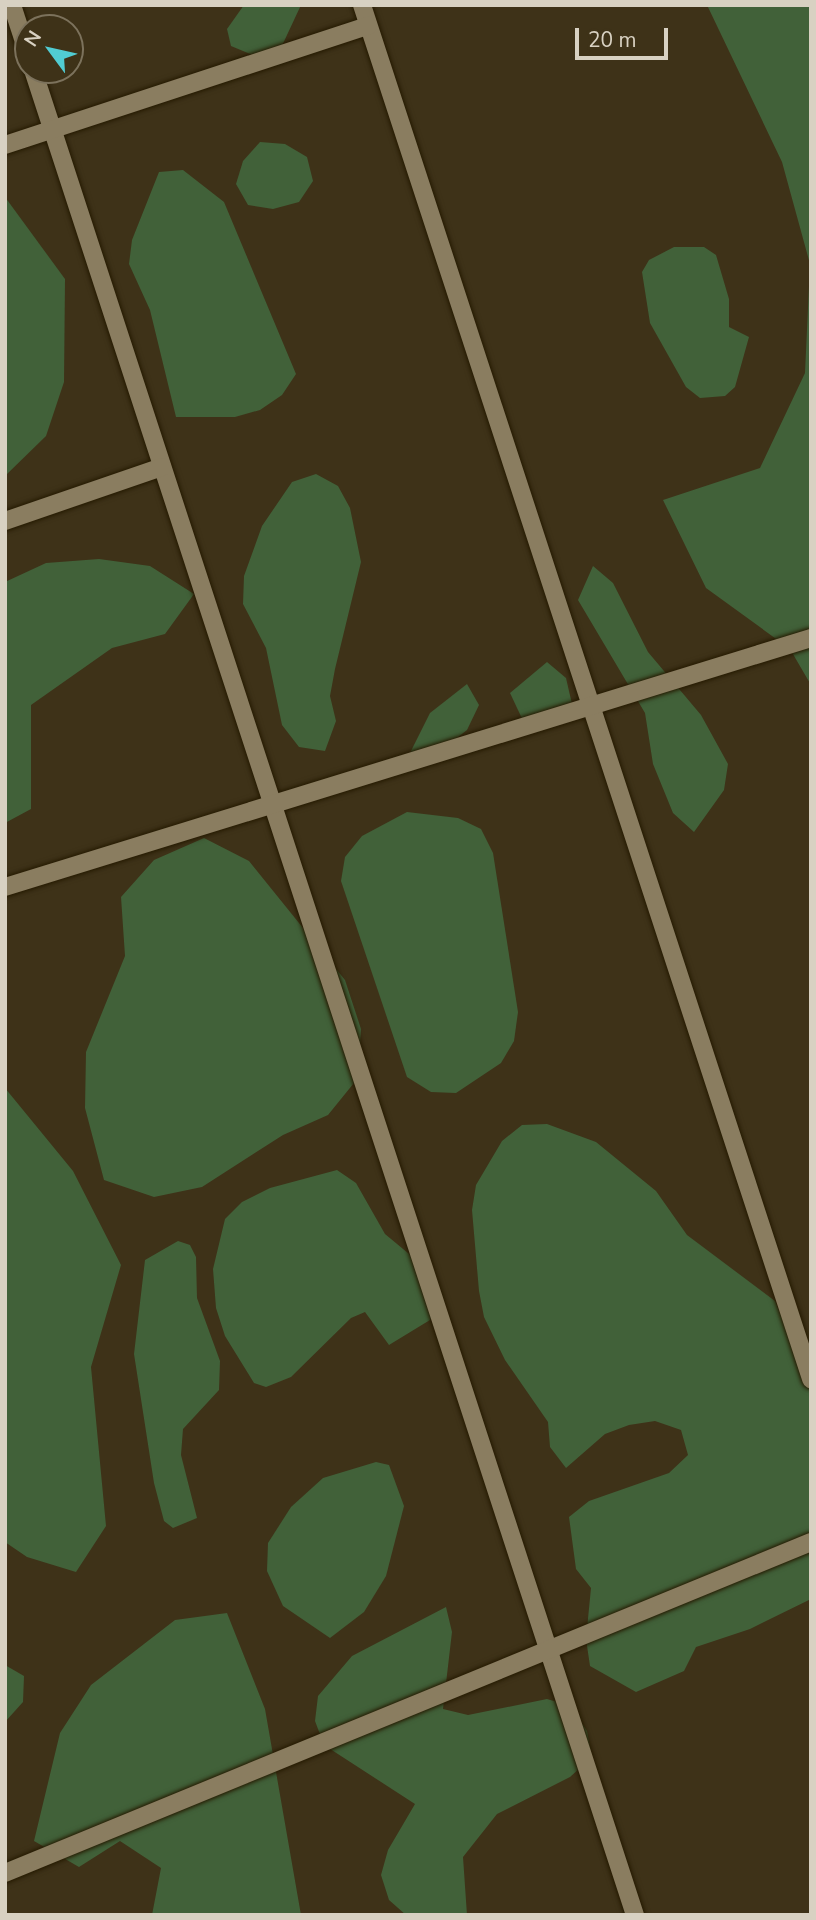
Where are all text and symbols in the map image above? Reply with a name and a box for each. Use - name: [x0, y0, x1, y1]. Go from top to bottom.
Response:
- north arrow: [14, 14, 84, 84]
- scale bar: [578, 14, 671, 58]
- text: N: [18, 26, 48, 52]
- text: 20 m: [588, 26, 637, 54]

